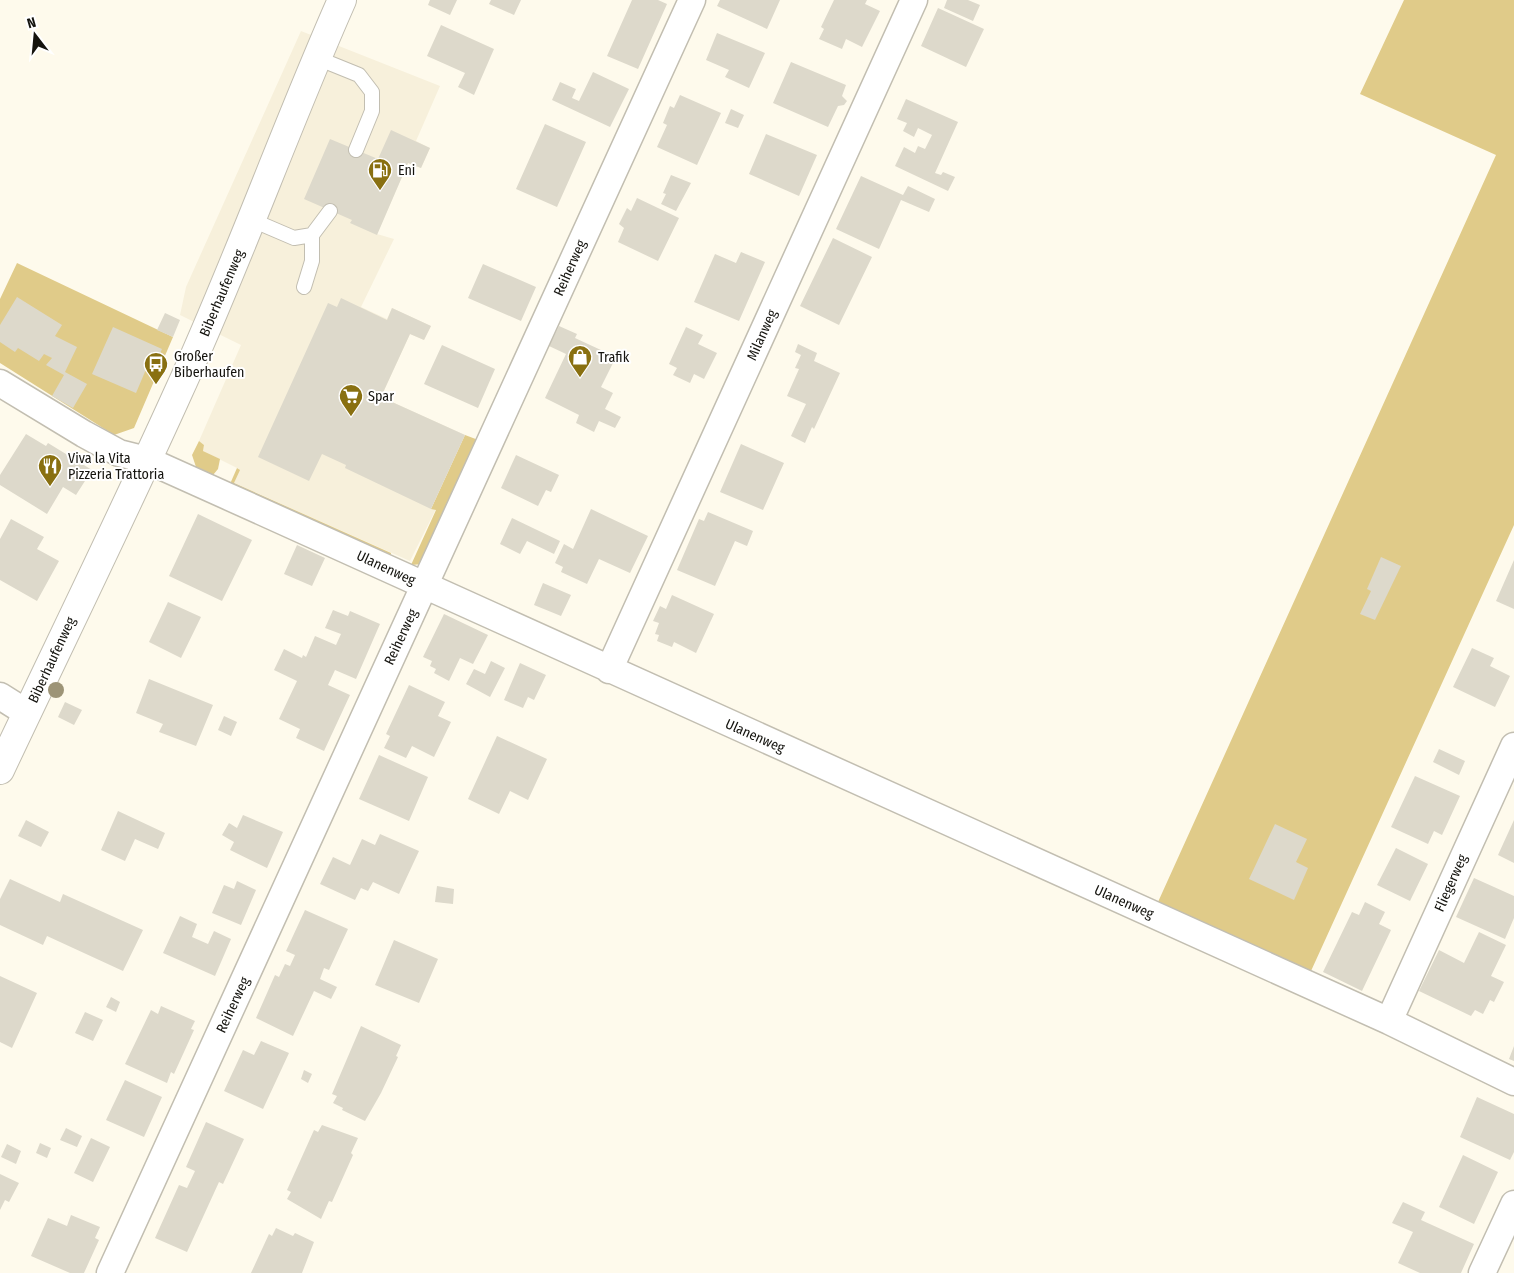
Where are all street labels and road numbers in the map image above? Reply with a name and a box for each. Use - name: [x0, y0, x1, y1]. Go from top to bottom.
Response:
- street label: Reiherweg: [550, 237, 590, 299]
- street label: Biberhaufenweg: [196, 246, 248, 339]
- street label: Milanweg: [743, 306, 781, 363]
- street label: Ulanenweg: [354, 547, 419, 589]
- street label: Reiherweg: [381, 606, 421, 668]
- street label: Biberhaufenweg: [25, 614, 80, 706]
- street label: Ulanenweg: [723, 715, 788, 757]
- street label: Fliegerweg: [1431, 851, 1471, 914]
- street label: Ulanenweg: [1092, 881, 1157, 923]
- street label: Reiherweg: [213, 974, 253, 1036]

